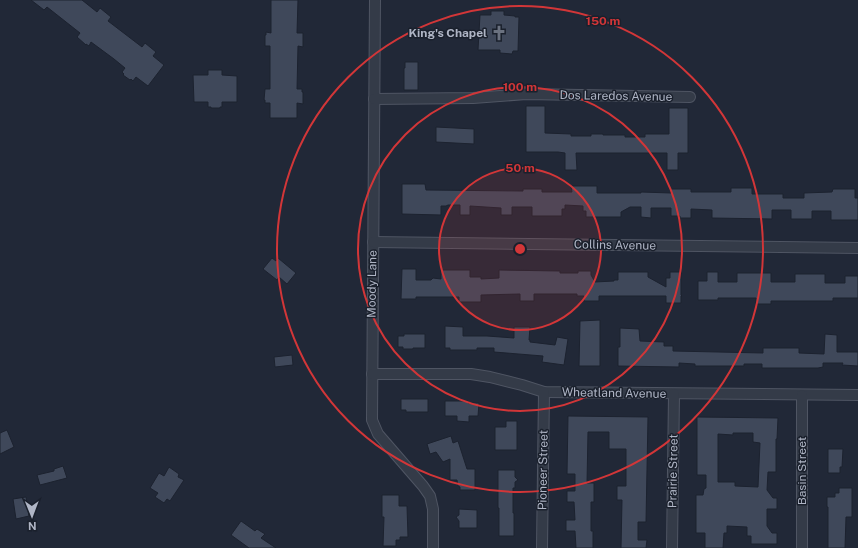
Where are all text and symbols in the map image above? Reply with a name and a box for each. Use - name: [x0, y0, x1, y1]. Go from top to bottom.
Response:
- text: 150 m: [586, 14, 620, 28]
- church icon: King's Chapel: [490, 24, 508, 42]
- place label: King's Chapel: [408, 26, 487, 40]
- text: 100 m: [503, 80, 537, 94]
- street label: Dos Laredos Avenue: [559, 88, 673, 104]
- text: 50 m: [505, 161, 535, 175]
- street label: Collins Avenue: [574, 237, 656, 253]
- centre of rings: [513, 242, 527, 256]
- street label: Moody Lane: [364, 250, 380, 318]
- street label: Wheatland Avenue: [562, 385, 667, 401]
- street label: Pioneer Street: [535, 429, 551, 510]
- street label: Prairie Street: [665, 433, 681, 508]
- street label: Basin Street: [795, 436, 809, 505]
- north arrow: [12, 496, 52, 536]
- text: N: [28, 520, 37, 532]

